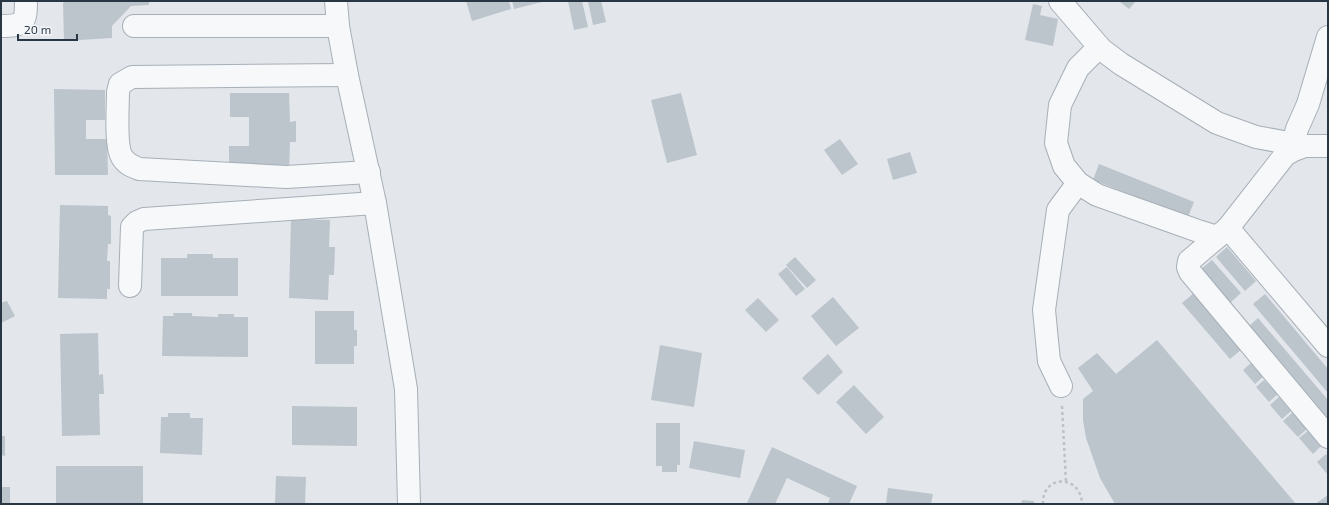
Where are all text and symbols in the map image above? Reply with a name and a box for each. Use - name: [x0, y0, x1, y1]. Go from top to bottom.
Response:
- scale bar: [18, 16, 77, 42]
- text: 20 m: [24, 22, 51, 36]

